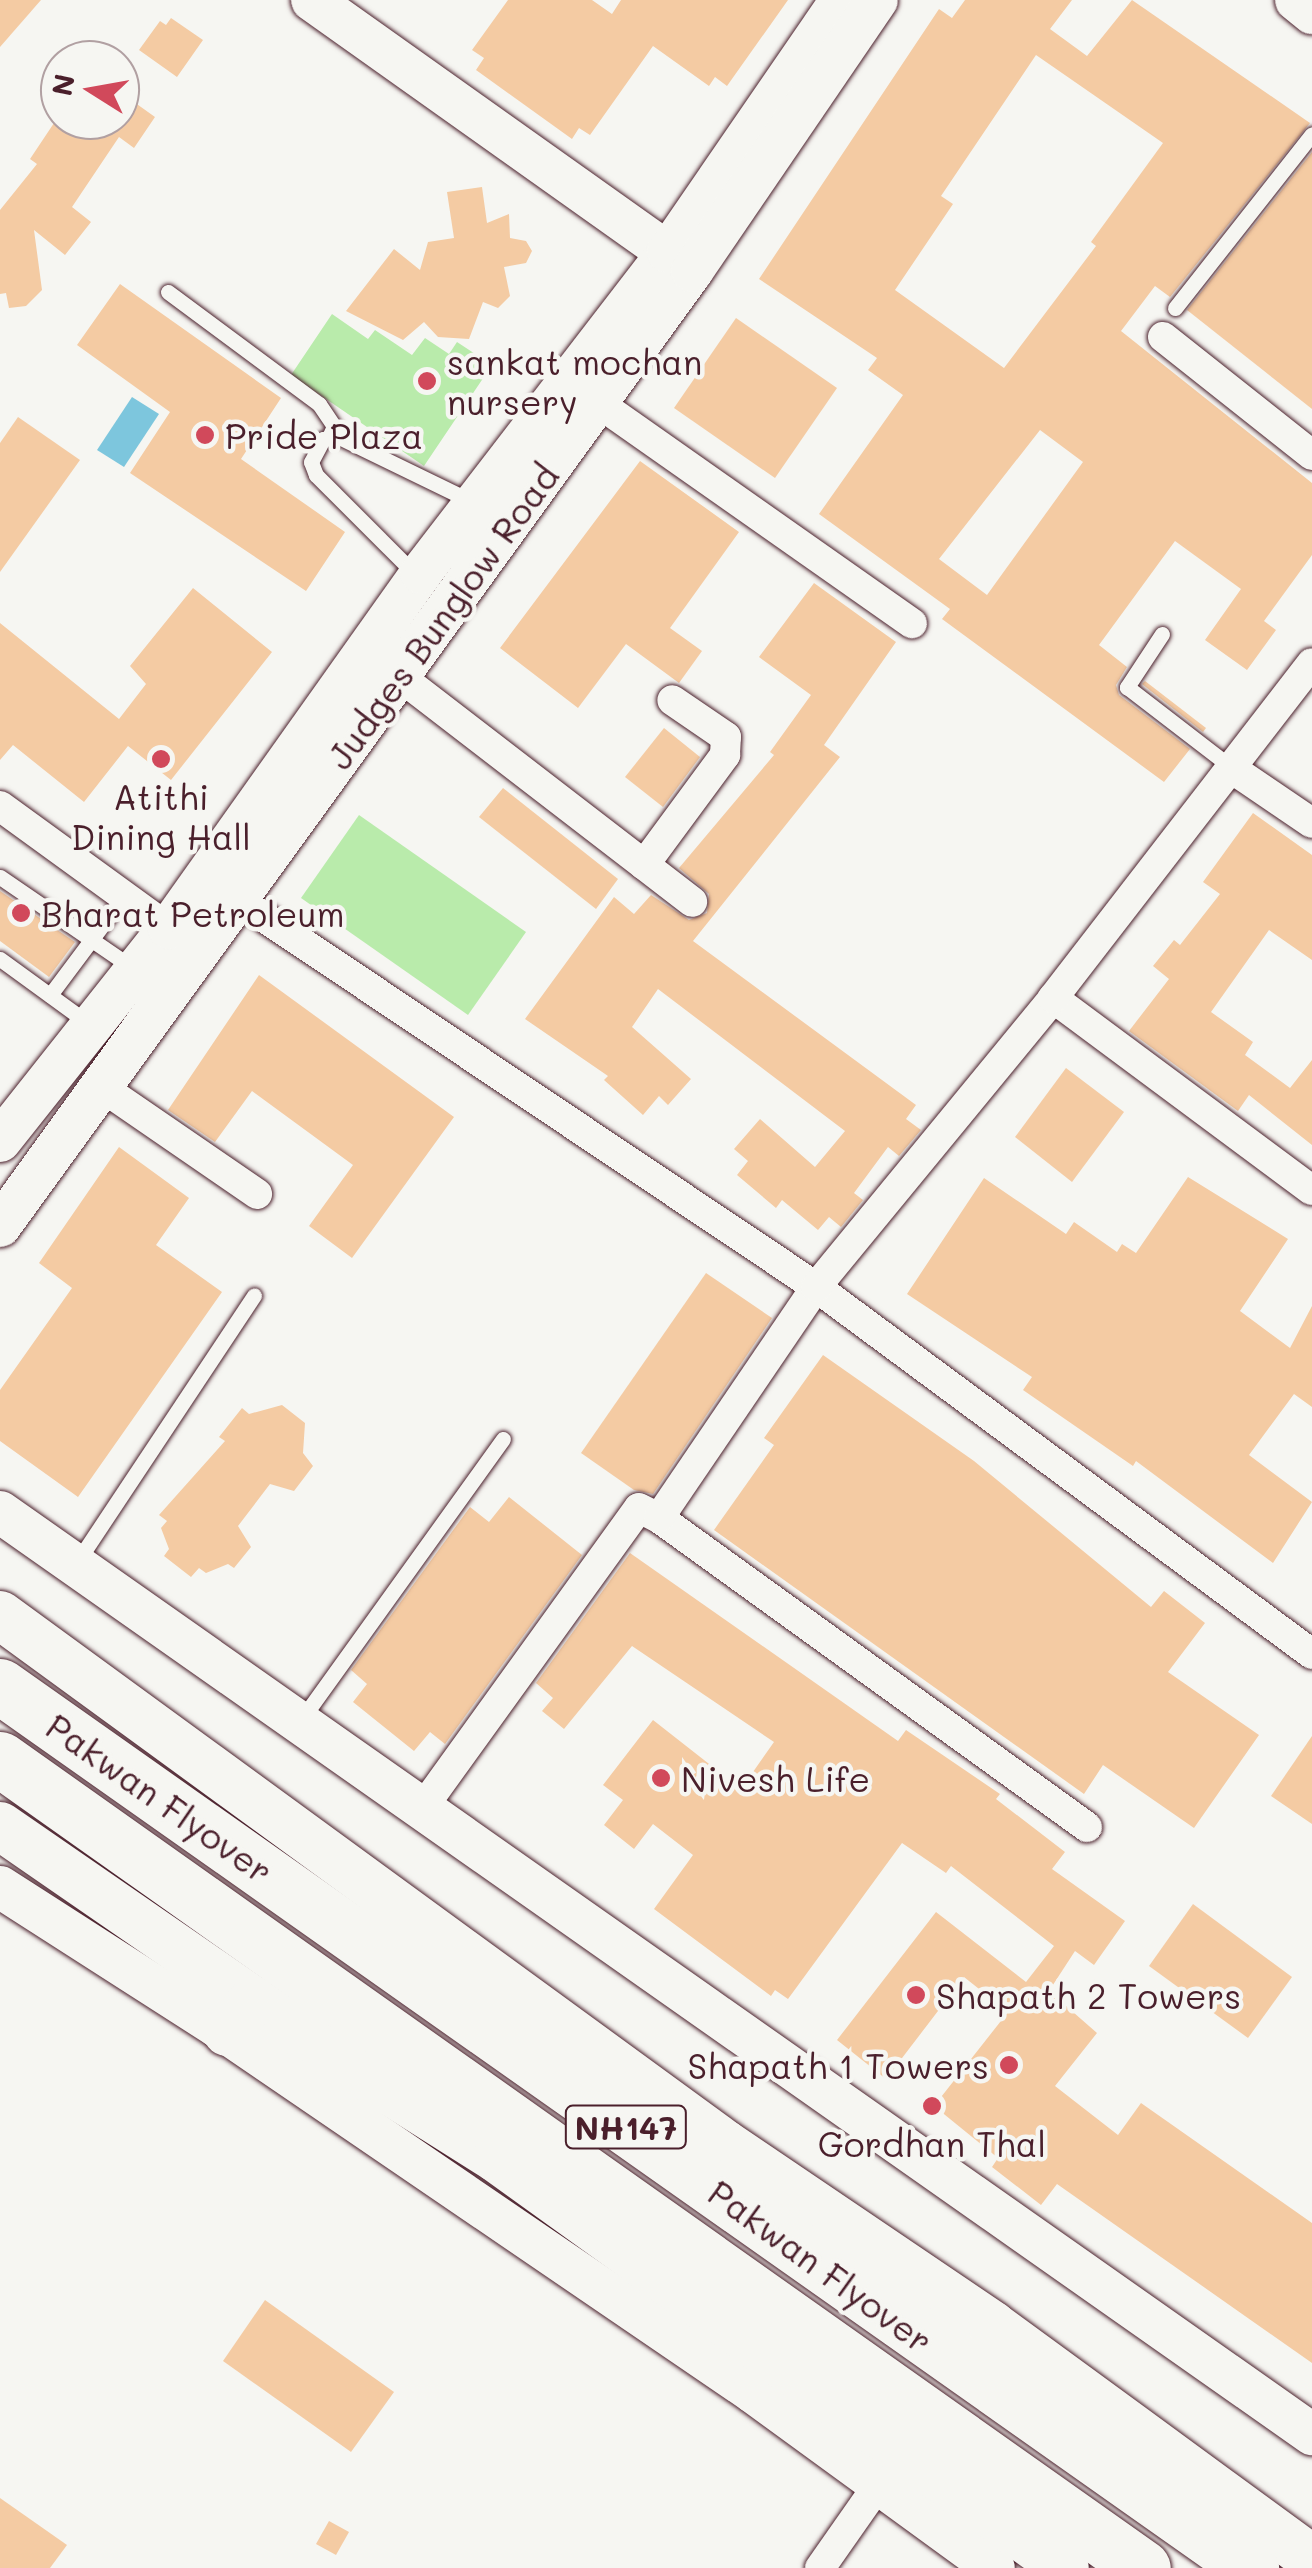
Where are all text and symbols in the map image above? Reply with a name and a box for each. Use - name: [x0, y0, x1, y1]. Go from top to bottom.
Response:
- north arrow: [40, 40, 140, 140]
- text: N: [43, 71, 82, 99]
- place label: sankat mochan nursery: [447, 340, 702, 422]
- marker: sankat mochan nursery: [416, 370, 438, 392]
- place label: Pride Plaza: [225, 414, 423, 456]
- marker: Pride Plaza: [194, 424, 216, 446]
- street label: Judges Bunglow Road: [317, 455, 567, 777]
- marker: Atithi Dining Hall: [150, 748, 172, 770]
- place label: Atithi Dining Hall: [71, 775, 251, 857]
- place label: Bharat Petroleum: [41, 892, 345, 934]
- marker: Bharat Petroleum: [10, 902, 32, 924]
- street label: Pakwan Flyover: [39, 1704, 281, 1892]
- place label: Nivesh Life: [681, 1757, 870, 1799]
- marker: Nivesh Life: [650, 1767, 672, 1789]
- place label: Shapath 2 Towers: [936, 1974, 1241, 2016]
- marker: Shapath 2 Towers: [905, 1984, 927, 2006]
- place label: Shapath 1 Towers: [688, 2044, 989, 2086]
- marker: Shapath 1 Towers: [998, 2054, 1020, 2076]
- marker: Gordhan Thal: [921, 2095, 943, 2117]
- road number: NH147: [564, 2100, 688, 2154]
- place label: Gordhan Thal: [818, 2122, 1046, 2164]
- street label: Pakwan Flyover: [701, 2171, 941, 2361]

